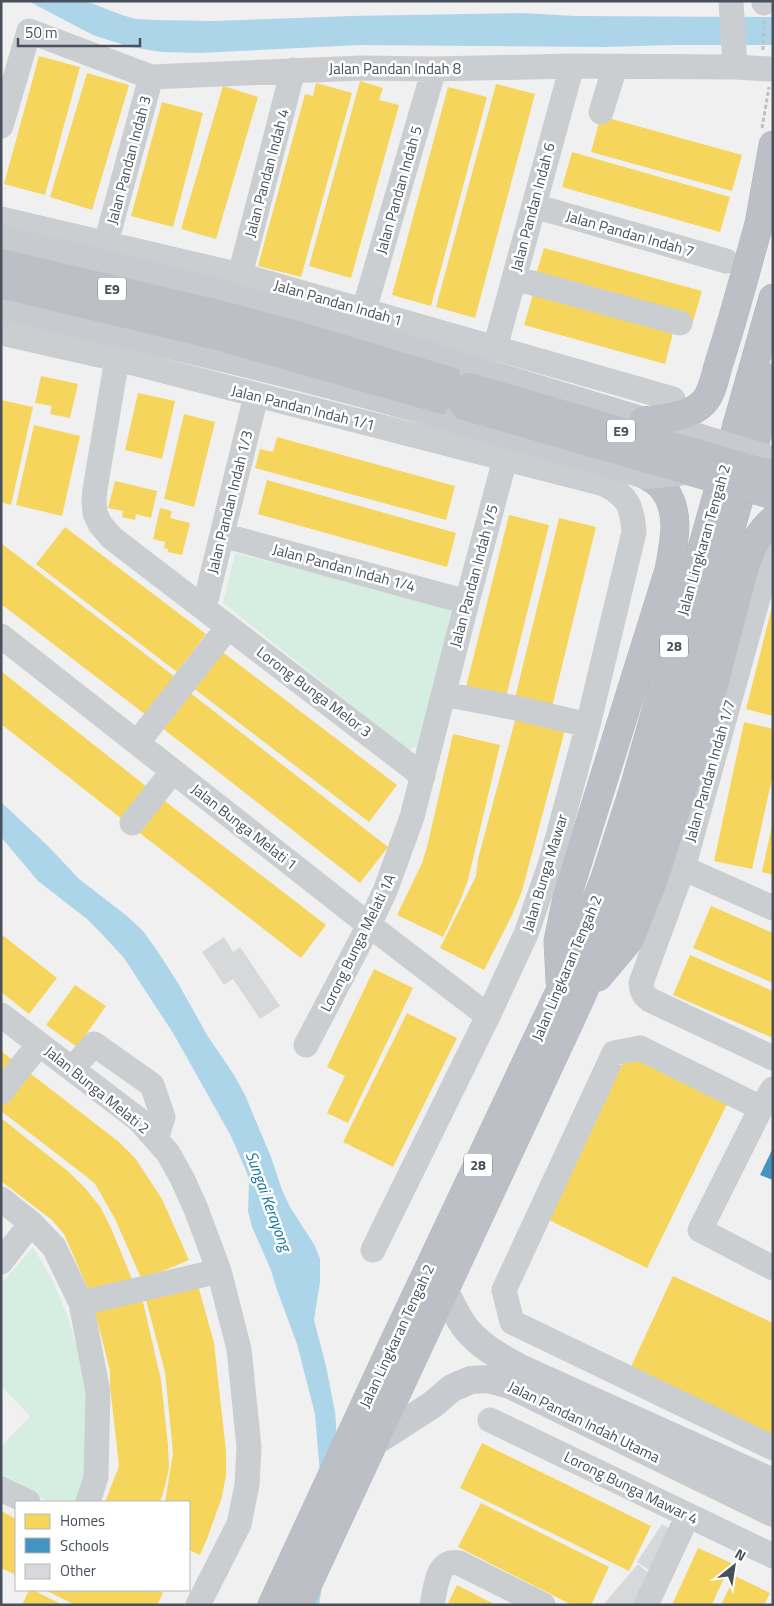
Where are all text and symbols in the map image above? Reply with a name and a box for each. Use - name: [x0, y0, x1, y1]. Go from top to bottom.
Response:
- scale bar: [18, 15, 140, 47]
- text: 50 m: [25, 21, 58, 44]
- street label: Jalan Pandan Indah 8: [329, 57, 461, 80]
- street label: Jalan Pandan Indah 3: [100, 93, 157, 227]
- street label: Jalan Pandan Indah 4: [238, 106, 295, 240]
- street label: Jalan Pandan Indah 5: [369, 123, 428, 257]
- street label: Jalan Pandan Indah 6: [504, 140, 561, 274]
- street label: Jalan Pandan Indah 7: [563, 204, 697, 263]
- street label: Jalan Pandan Indah 1: [271, 273, 405, 332]
- road number: E9: [98, 278, 126, 300]
- street label: Jalan Pandan Indah 1/1: [229, 379, 377, 436]
- road number: E9: [607, 420, 635, 442]
- street label: Jalan Pandan Indah 1/3: [201, 428, 258, 576]
- street label: Jalan Lingkaran Tengah 2: [671, 462, 736, 618]
- street label: Jalan Pandan Indah 1/5: [443, 502, 504, 650]
- street label: Jalan Pandan Indah 1/4: [270, 537, 418, 598]
- road number: 28: [660, 634, 688, 658]
- street label: Lorong Bunga Melor 3: [252, 641, 377, 743]
- street label: Jalan Pandan Indah 1/7: [678, 697, 741, 845]
- street label: Jalan Bunga Melati 1: [186, 778, 302, 875]
- street label: Jalan Bunga Mawar: [516, 811, 573, 935]
- street label: Lorong Bunga Melati 1A: [314, 870, 401, 1016]
- street label: Jalan Lingkaran Tengah 2: [525, 891, 608, 1044]
- street label: Jalan Bunga Melati 2: [40, 1040, 155, 1139]
- water label: Sungai Kerayong: [240, 1148, 299, 1257]
- road number: 28: [464, 1154, 492, 1176]
- street label: Jalan Lingkaran Tengah 2: [353, 1260, 440, 1411]
- street label: Jalan Pandan Indah Utama: [504, 1375, 664, 1469]
- street label: Lorong Bunga Mawar 4: [560, 1445, 702, 1530]
- legend: [15, 1501, 190, 1591]
- text: Homes: [60, 1509, 105, 1532]
- text: Schools: [60, 1534, 109, 1557]
- north arrow: [709, 1541, 759, 1591]
- text: N: [731, 1543, 750, 1566]
- text: Other: [60, 1559, 96, 1582]

